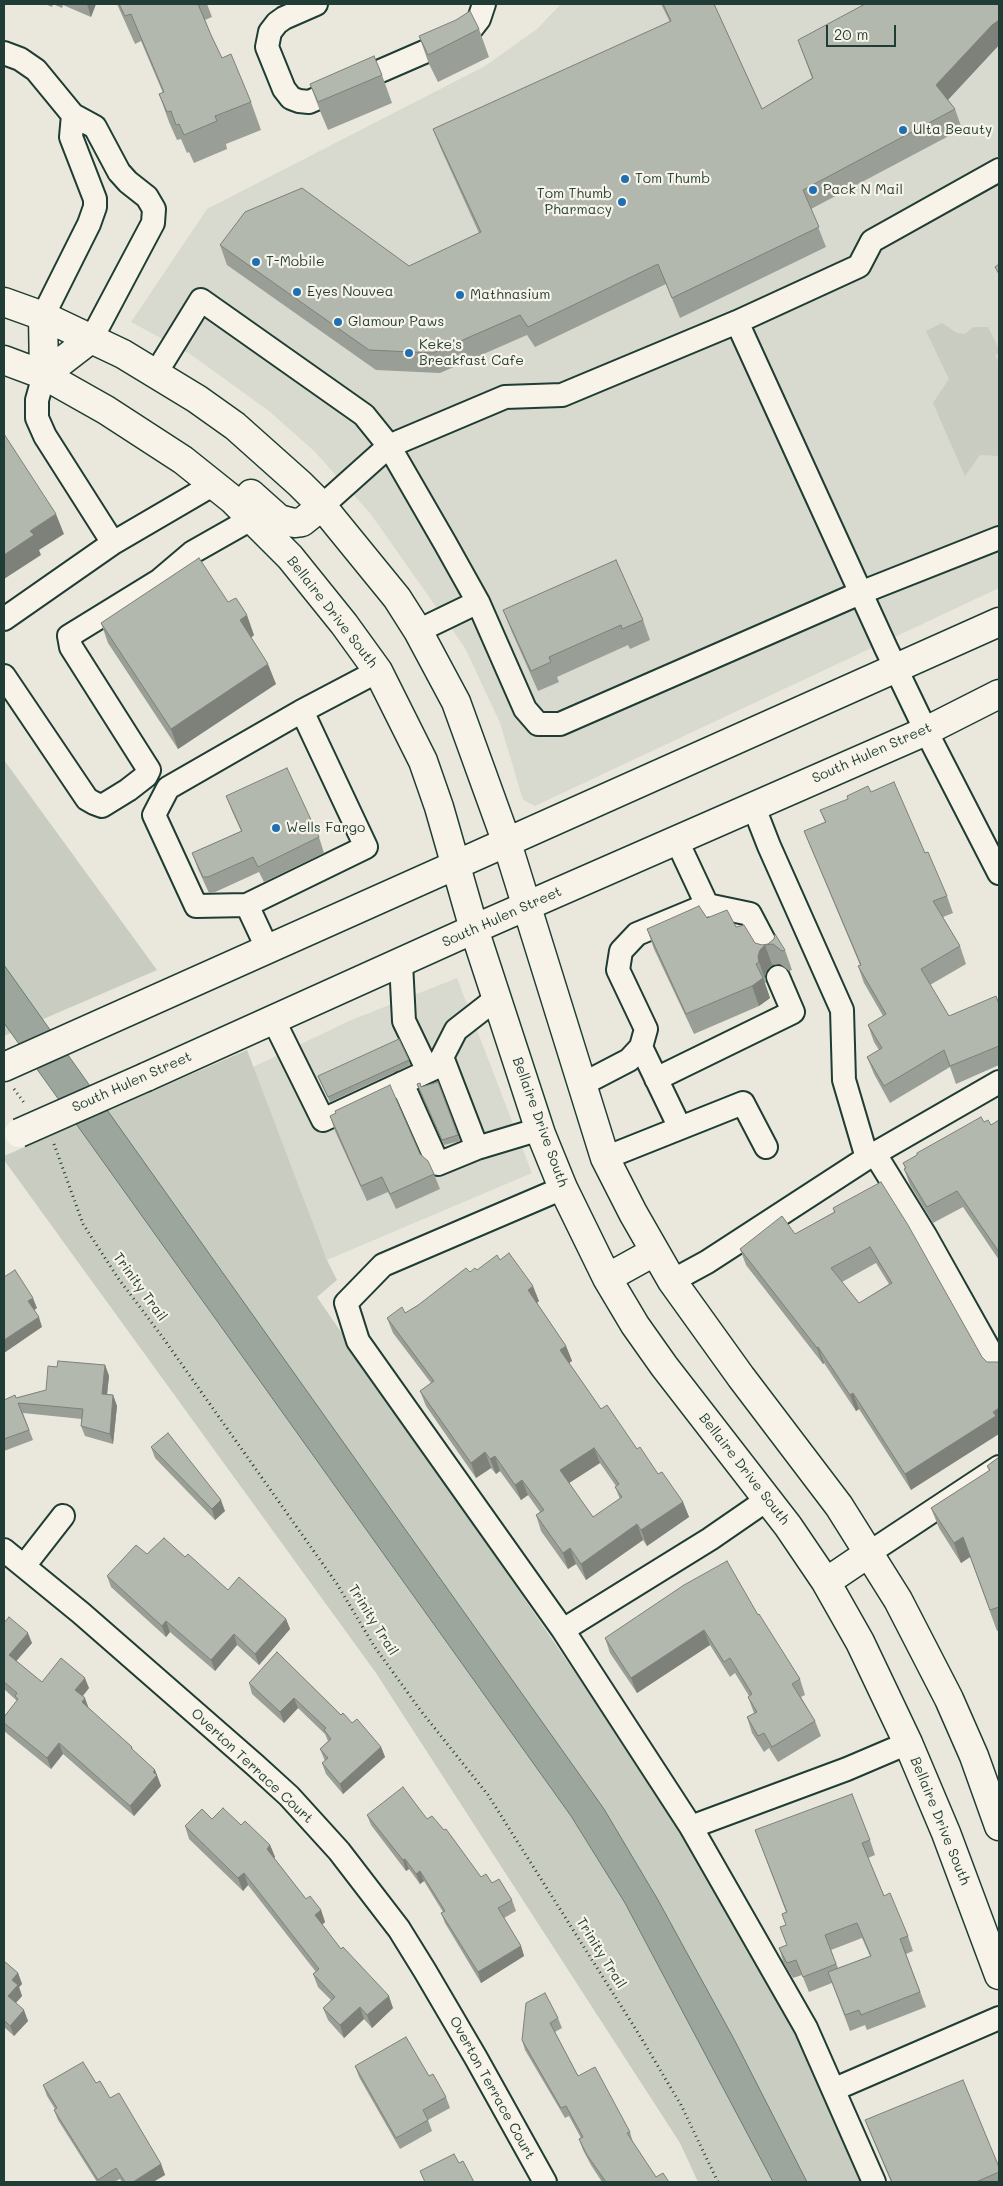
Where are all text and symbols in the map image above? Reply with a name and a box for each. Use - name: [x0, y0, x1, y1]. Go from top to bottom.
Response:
- scale bar: [828, 15, 898, 47]
- text: 20 m: [834, 24, 868, 44]
- place label: Ulta Beauty: [913, 122, 992, 138]
- marker: Ulta Beauty: [897, 124, 909, 136]
- place label: Tom Thumb: [635, 171, 710, 187]
- marker: Tom Thumb: [619, 173, 631, 185]
- place label: Pack N Mail: [823, 182, 903, 198]
- marker: Pack N Mail: [807, 184, 819, 196]
- place label: Tom Thumb Pharmacy: [537, 186, 612, 218]
- marker: Tom Thumb Pharmacy: [616, 196, 628, 208]
- place label: T-Mobile: [266, 254, 325, 270]
- marker: T-Mobile: [250, 256, 262, 268]
- place label: Eyes Nouvea: [307, 284, 393, 300]
- marker: Eyes Nouvea: [291, 286, 303, 298]
- place label: Mathnasium: [470, 287, 550, 303]
- marker: Mathnasium: [454, 289, 466, 301]
- place label: Glamour Paws: [348, 314, 444, 330]
- marker: Glamour Paws: [332, 316, 344, 328]
- place label: Keke's Breakfast Cafe: [419, 337, 524, 370]
- marker: Keke's Breakfast Cafe: [403, 347, 415, 359]
- street label: Bellaire Drive South: [283, 553, 381, 671]
- street label: South Hulen Street: [810, 719, 934, 787]
- place label: Wells Fargo: [286, 820, 365, 836]
- marker: Wells Fargo: [270, 822, 282, 834]
- street label: South Hulen Street: [440, 883, 564, 951]
- street label: South Hulen Street: [70, 1048, 194, 1116]
- street label: Bellaire Drive South: [509, 1055, 571, 1189]
- street label: Trinity Trail: [110, 1250, 170, 1324]
- street label: Bellaire Drive South: [695, 1410, 793, 1528]
- street label: Trinity Trail: [345, 1581, 401, 1659]
- street label: Overton Terrace Court: [188, 1705, 316, 1827]
- street label: Bellaire Drive South: [907, 1754, 973, 1888]
- street label: Trinity Trail: [573, 1914, 629, 1992]
- street label: Overton Terrace Court: [446, 2014, 538, 2162]

